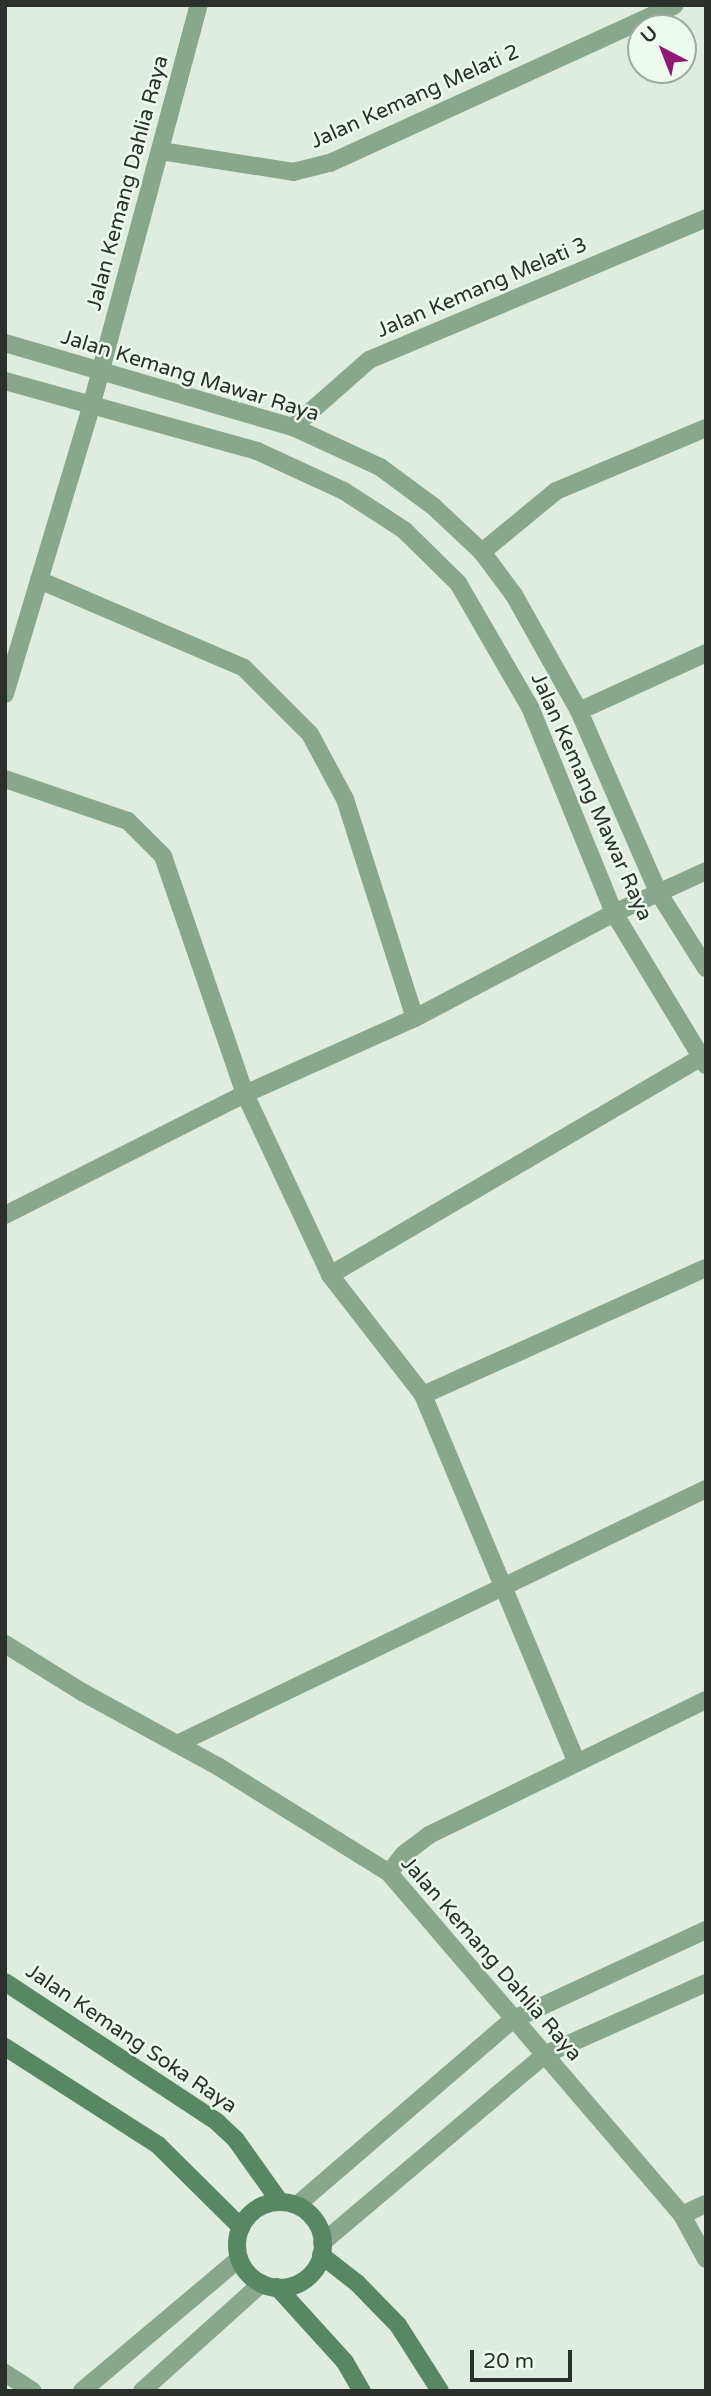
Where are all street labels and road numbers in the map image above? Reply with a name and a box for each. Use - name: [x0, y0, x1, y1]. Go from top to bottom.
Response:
- street label: Jalan Kemang Melati 2: [307, 40, 523, 154]
- street label: Jalan Kemang Dahlia Raya: [82, 53, 174, 313]
- street label: Jalan Kemang Melati 3: [373, 232, 591, 344]
- street label: Jalan Kemang Mawar Raya: [58, 325, 322, 427]
- street label: Jalan Kemang Mawar Raya: [525, 669, 657, 925]
- street label: Jalan Kemang Dahlia Raya: [395, 1852, 587, 2066]
- street label: Jalan Kemang Soka Raya: [21, 1959, 241, 2119]

